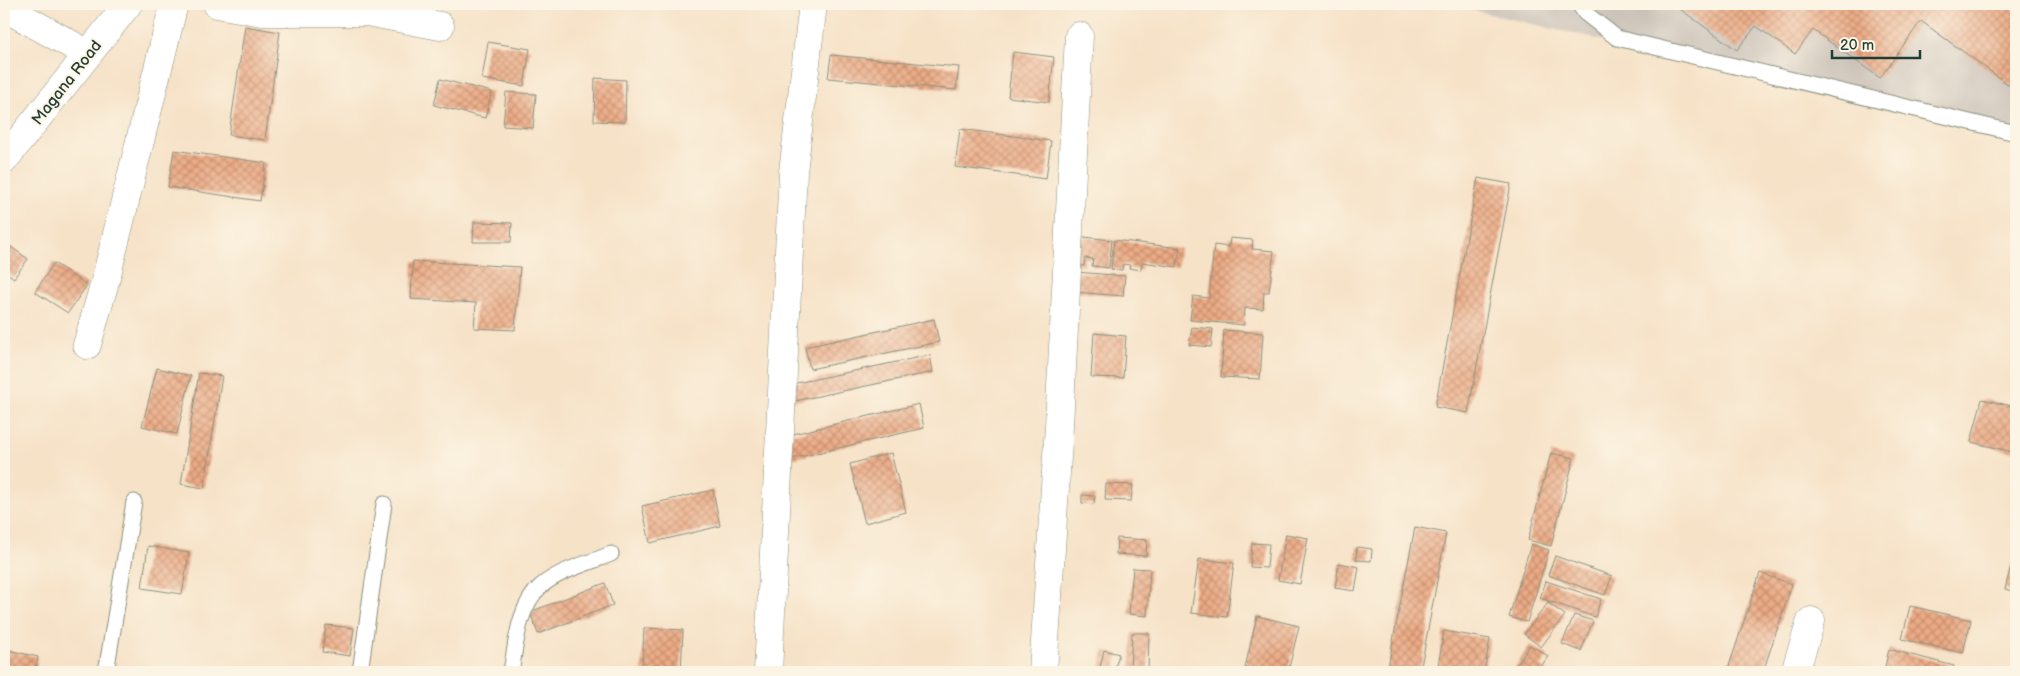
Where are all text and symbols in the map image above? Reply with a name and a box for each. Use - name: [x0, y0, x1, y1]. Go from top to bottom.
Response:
- scale bar: [1832, 28, 1920, 60]
- text: 20 m: [1840, 36, 1874, 55]
- street label: Magana Road: [28, 37, 106, 129]

